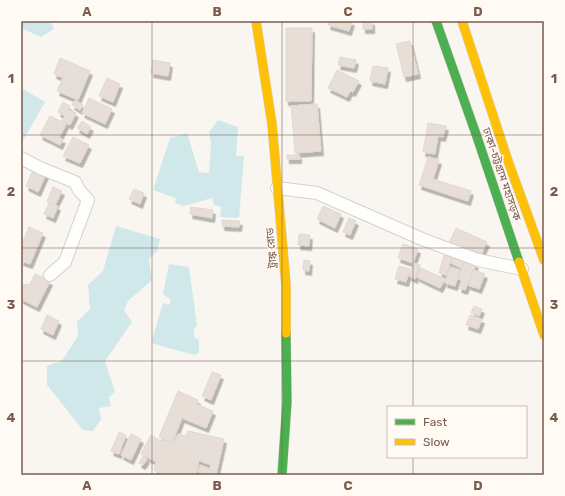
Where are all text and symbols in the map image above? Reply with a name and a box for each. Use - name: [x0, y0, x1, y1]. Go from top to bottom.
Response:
- text: A: [82, 4, 92, 19]
- text: B: [212, 4, 222, 19]
- text: C: [343, 4, 353, 19]
- text: D: [473, 4, 483, 19]
- text: 1: [8, 71, 14, 86]
- text: 1: [551, 71, 557, 86]
- street label: ঢাকা-চট্টগ্রাম মহাসড়ক: [479, 125, 524, 222]
- text: 2: [7, 184, 15, 199]
- text: 2: [550, 184, 558, 199]
- street label: ট্রাঙ্ক রোড: [263, 227, 280, 270]
- text: 3: [7, 297, 16, 312]
- text: 3: [550, 297, 559, 312]
- legend: [387, 406, 527, 458]
- text: 4: [7, 410, 16, 425]
- text: 4: [550, 410, 559, 425]
- text: Fast: [423, 415, 447, 429]
- text: Slow: [423, 435, 450, 449]
- text: A: [82, 478, 92, 493]
- text: B: [212, 478, 222, 493]
- text: C: [343, 478, 353, 493]
- text: D: [473, 478, 483, 493]

